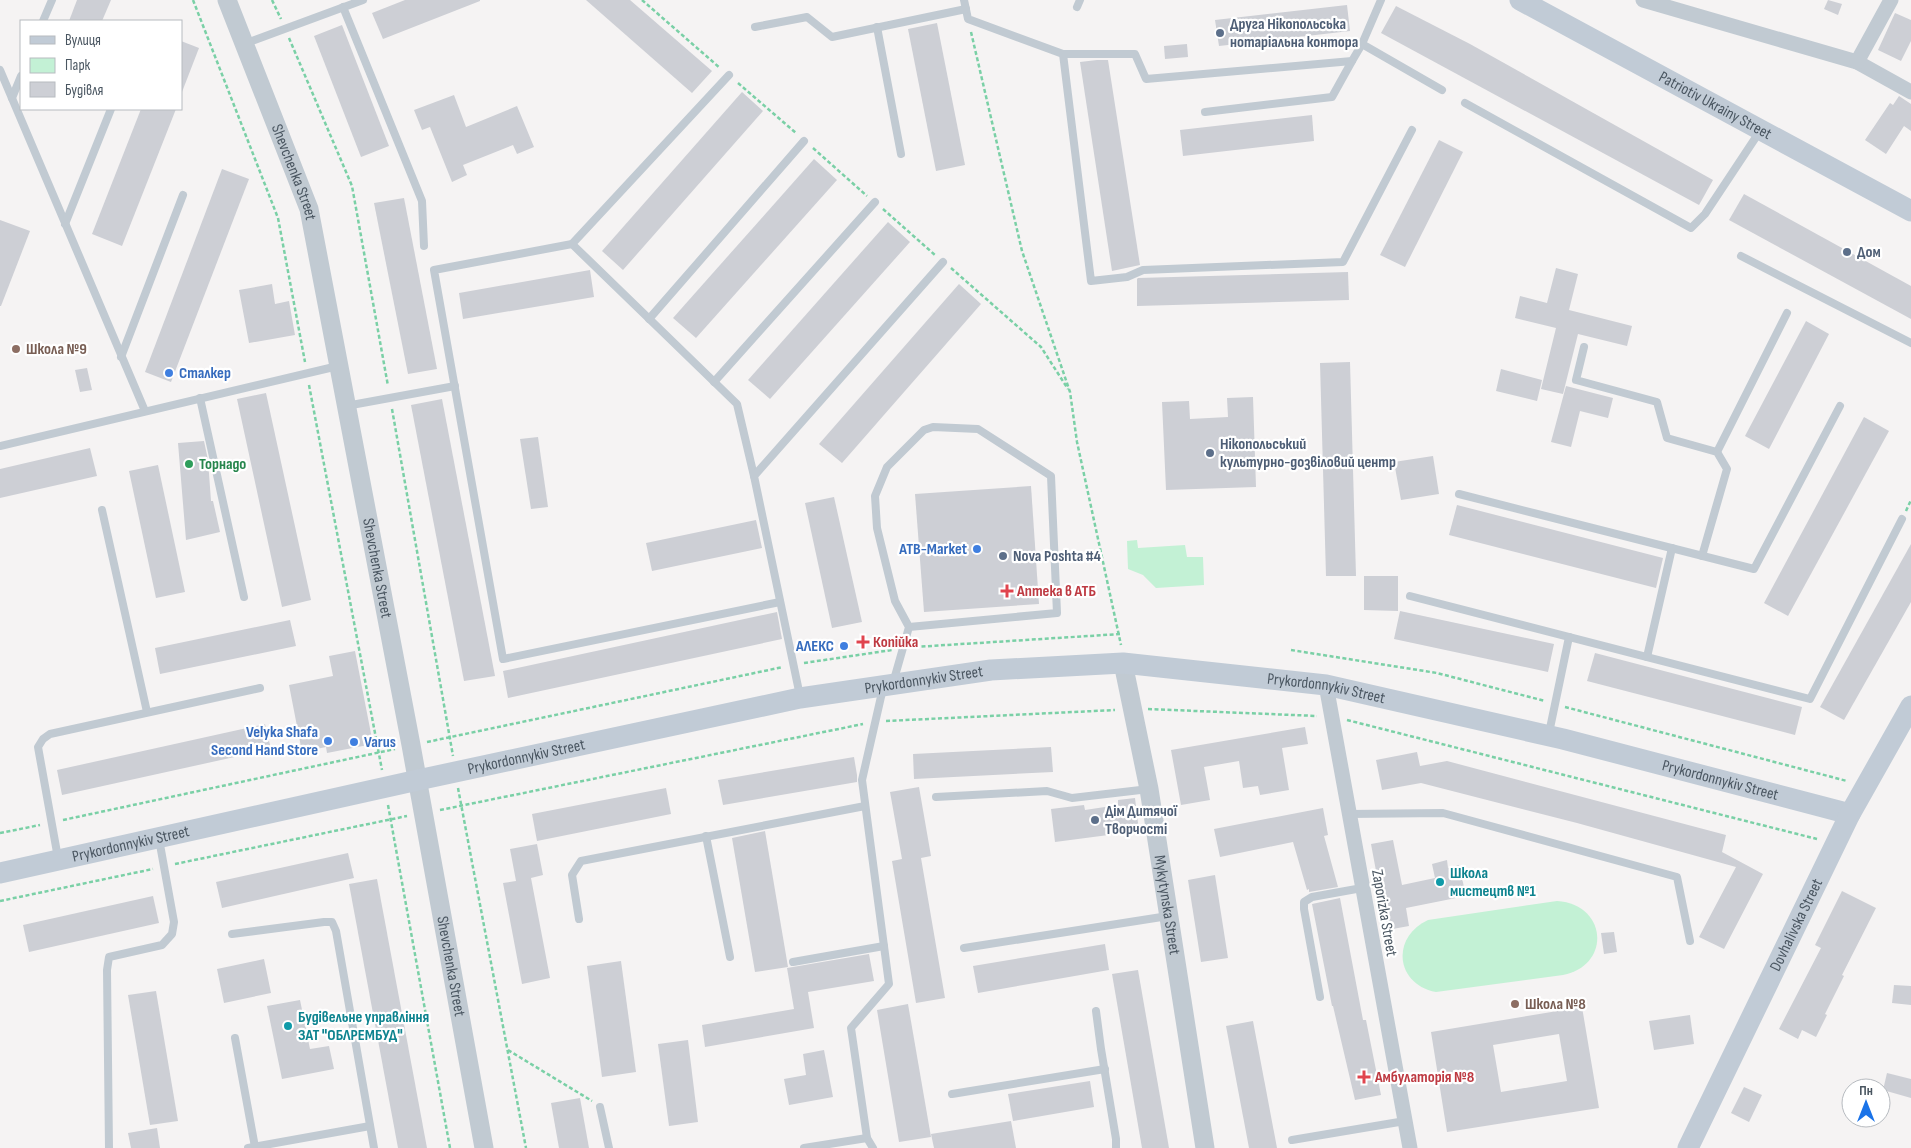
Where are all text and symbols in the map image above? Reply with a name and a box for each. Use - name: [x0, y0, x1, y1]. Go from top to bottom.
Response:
- place label: Друга Нікопольська нотаріальна контора: [1230, 15, 1358, 52]
- legend: [20, 20, 182, 110]
- marker: Друга Нікопольська нотаріальна контора: [1214, 27, 1226, 39]
- text: Вулиця: [65, 31, 101, 50]
- text: Парк: [65, 56, 91, 75]
- street label: Patriotiv Ukrainy Street: [1656, 67, 1775, 144]
- text: Будівля: [65, 81, 104, 100]
- street label: Shevchenka Street: [267, 122, 320, 222]
- place label: Дом: [1857, 243, 1881, 262]
- marker: Дом: [1841, 246, 1853, 258]
- place label: Школа №9: [26, 340, 87, 359]
- marker: Школа №9: [10, 343, 22, 355]
- place label: Сталкер: [179, 364, 231, 383]
- marker: Сталкер: [163, 367, 175, 379]
- place label: Нікопольський культурно-дозвіловий центр: [1220, 435, 1396, 472]
- marker: Нікопольський культурно-дозвіловий центр: [1204, 447, 1216, 459]
- place label: Торнадо: [199, 455, 246, 474]
- marker: Торнадо: [183, 458, 195, 470]
- street label: Shevchenka Street: [359, 516, 396, 620]
- place label: ATB-Market: [898, 540, 967, 559]
- marker: ATB-Market: [971, 543, 983, 555]
- place label: Nova Poshta #4: [1013, 547, 1102, 566]
- marker: Nova Poshta #4: [997, 550, 1009, 562]
- place label: Аптека в АТБ: [1016, 582, 1096, 601]
- marker: Аптека в АТБ: [1001, 585, 1013, 597]
- place label: Копійка: [873, 633, 918, 652]
- marker: Копійка: [857, 636, 869, 648]
- place label: АЛЕКС: [795, 637, 834, 656]
- marker: АЛЕКС: [838, 640, 850, 652]
- street label: Prykordonnykiv Street: [863, 662, 984, 698]
- street label: Prykordonnykiv Street: [1266, 669, 1387, 708]
- place label: Velyka Shafa Second Hand Store: [211, 723, 318, 760]
- place label: Varus: [364, 733, 396, 752]
- marker: Velyka Shafa Second Hand Store: [322, 735, 334, 747]
- street label: Prykordonnykiv Street: [466, 735, 587, 779]
- marker: Varus: [348, 736, 360, 748]
- street label: Prykordonnykiv Street: [1660, 756, 1781, 804]
- place label: Дім Дитячої Творчості: [1105, 802, 1178, 839]
- marker: Дім Дитячої Творчості: [1089, 814, 1101, 826]
- street label: Prykordonnykiv Street: [70, 822, 191, 866]
- street label: Mykytynska Street: [1150, 854, 1184, 956]
- place label: Школа мистецтв №1: [1450, 864, 1536, 901]
- street label: Zaporizka Street: [1367, 868, 1401, 958]
- street label: Dovhalivska Street: [1766, 875, 1827, 974]
- marker: Школа мистецтв №1: [1434, 876, 1446, 888]
- street label: Shevchenka Street: [433, 915, 469, 1018]
- place label: Школа №8: [1525, 995, 1586, 1014]
- marker: Школа №8: [1509, 998, 1521, 1010]
- place label: Будівельне управління ЗАТ "ОБЛРЕМБУД": [298, 1008, 429, 1045]
- marker: Будівельне управління ЗАТ "ОБЛРЕМБУД": [282, 1020, 294, 1032]
- place label: Амбулаторія №8: [1374, 1068, 1475, 1087]
- marker: Амбулаторія №8: [1357, 1070, 1371, 1084]
- north arrow: [1841, 1078, 1891, 1128]
- text: Пн: [1859, 1082, 1873, 1099]

